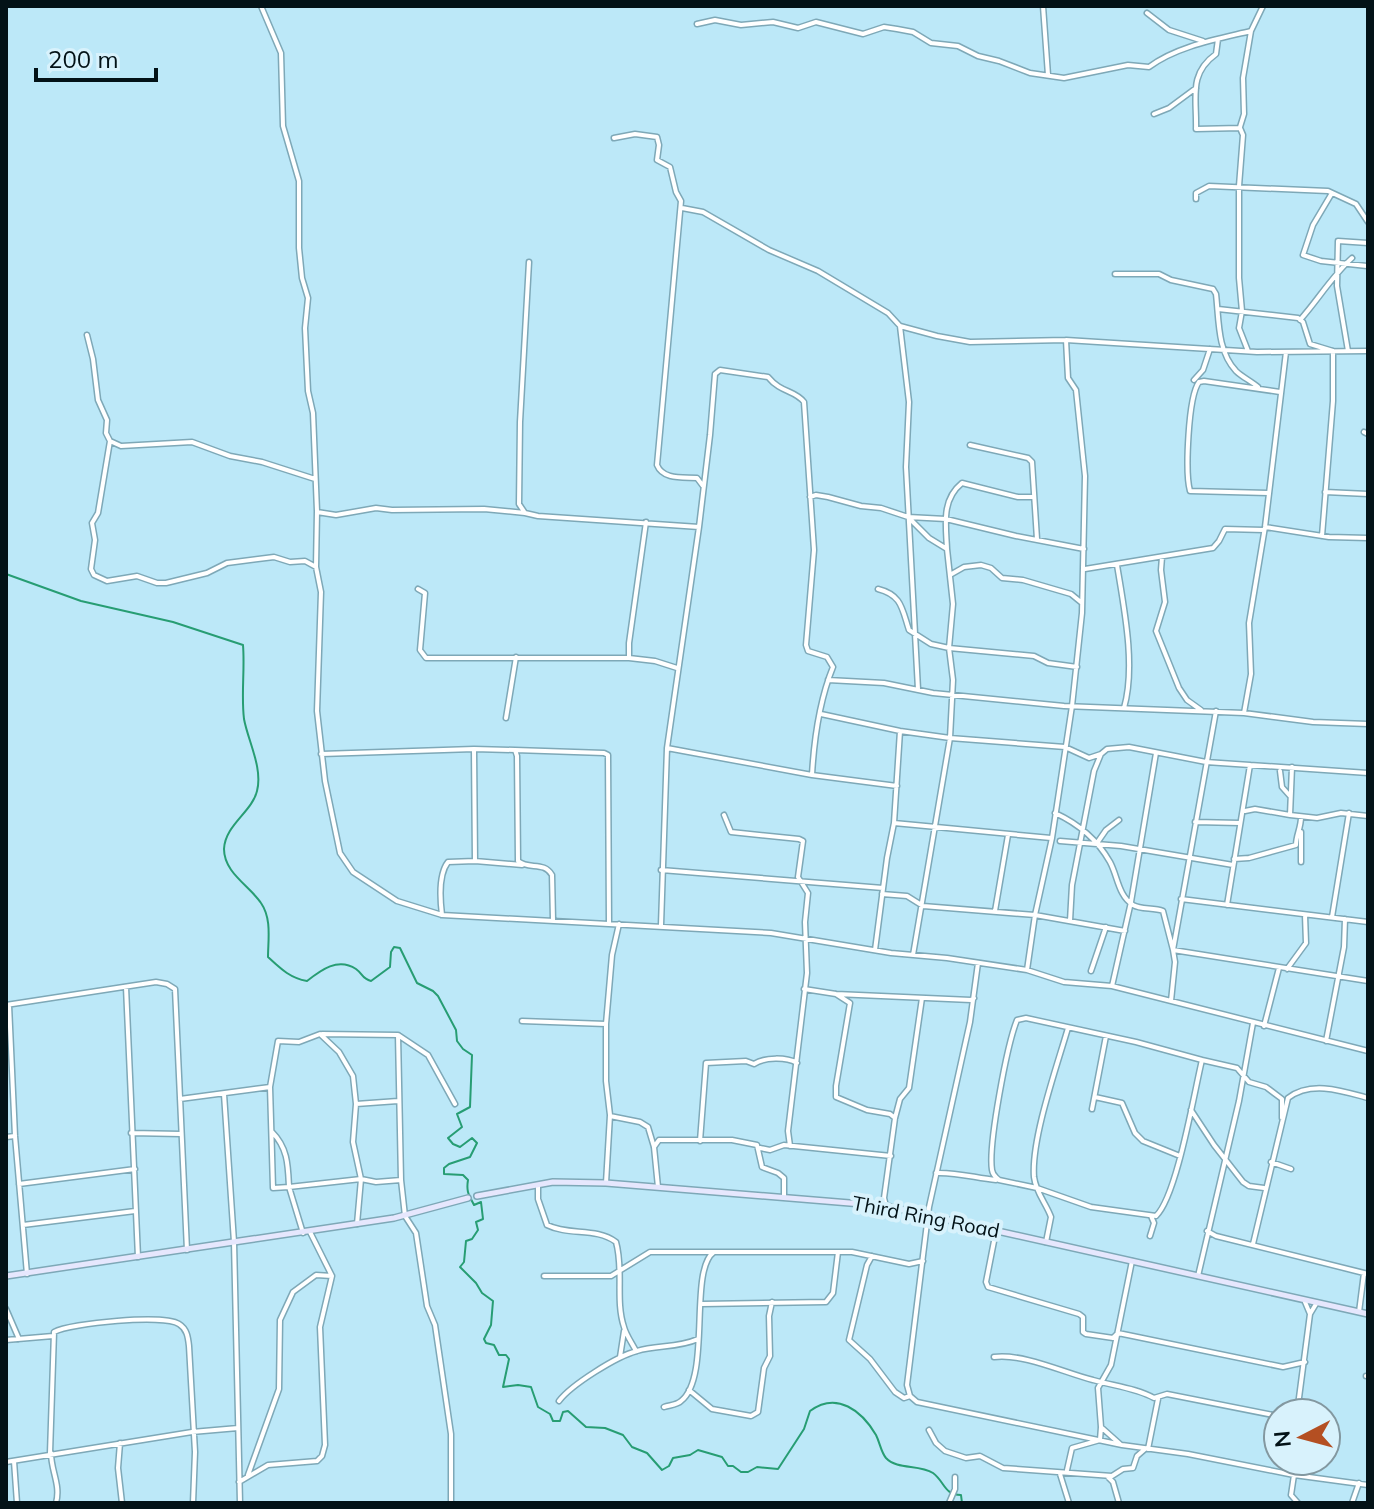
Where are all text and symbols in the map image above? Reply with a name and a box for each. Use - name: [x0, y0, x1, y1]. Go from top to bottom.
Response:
- scale bar: [36, 32, 156, 82]
- text: 200 m: [48, 44, 119, 74]
- street label: Third Ring Road: [850, 1190, 1002, 1243]
- north arrow: [1262, 1397, 1342, 1477]
- text: N: [1267, 1429, 1297, 1449]

